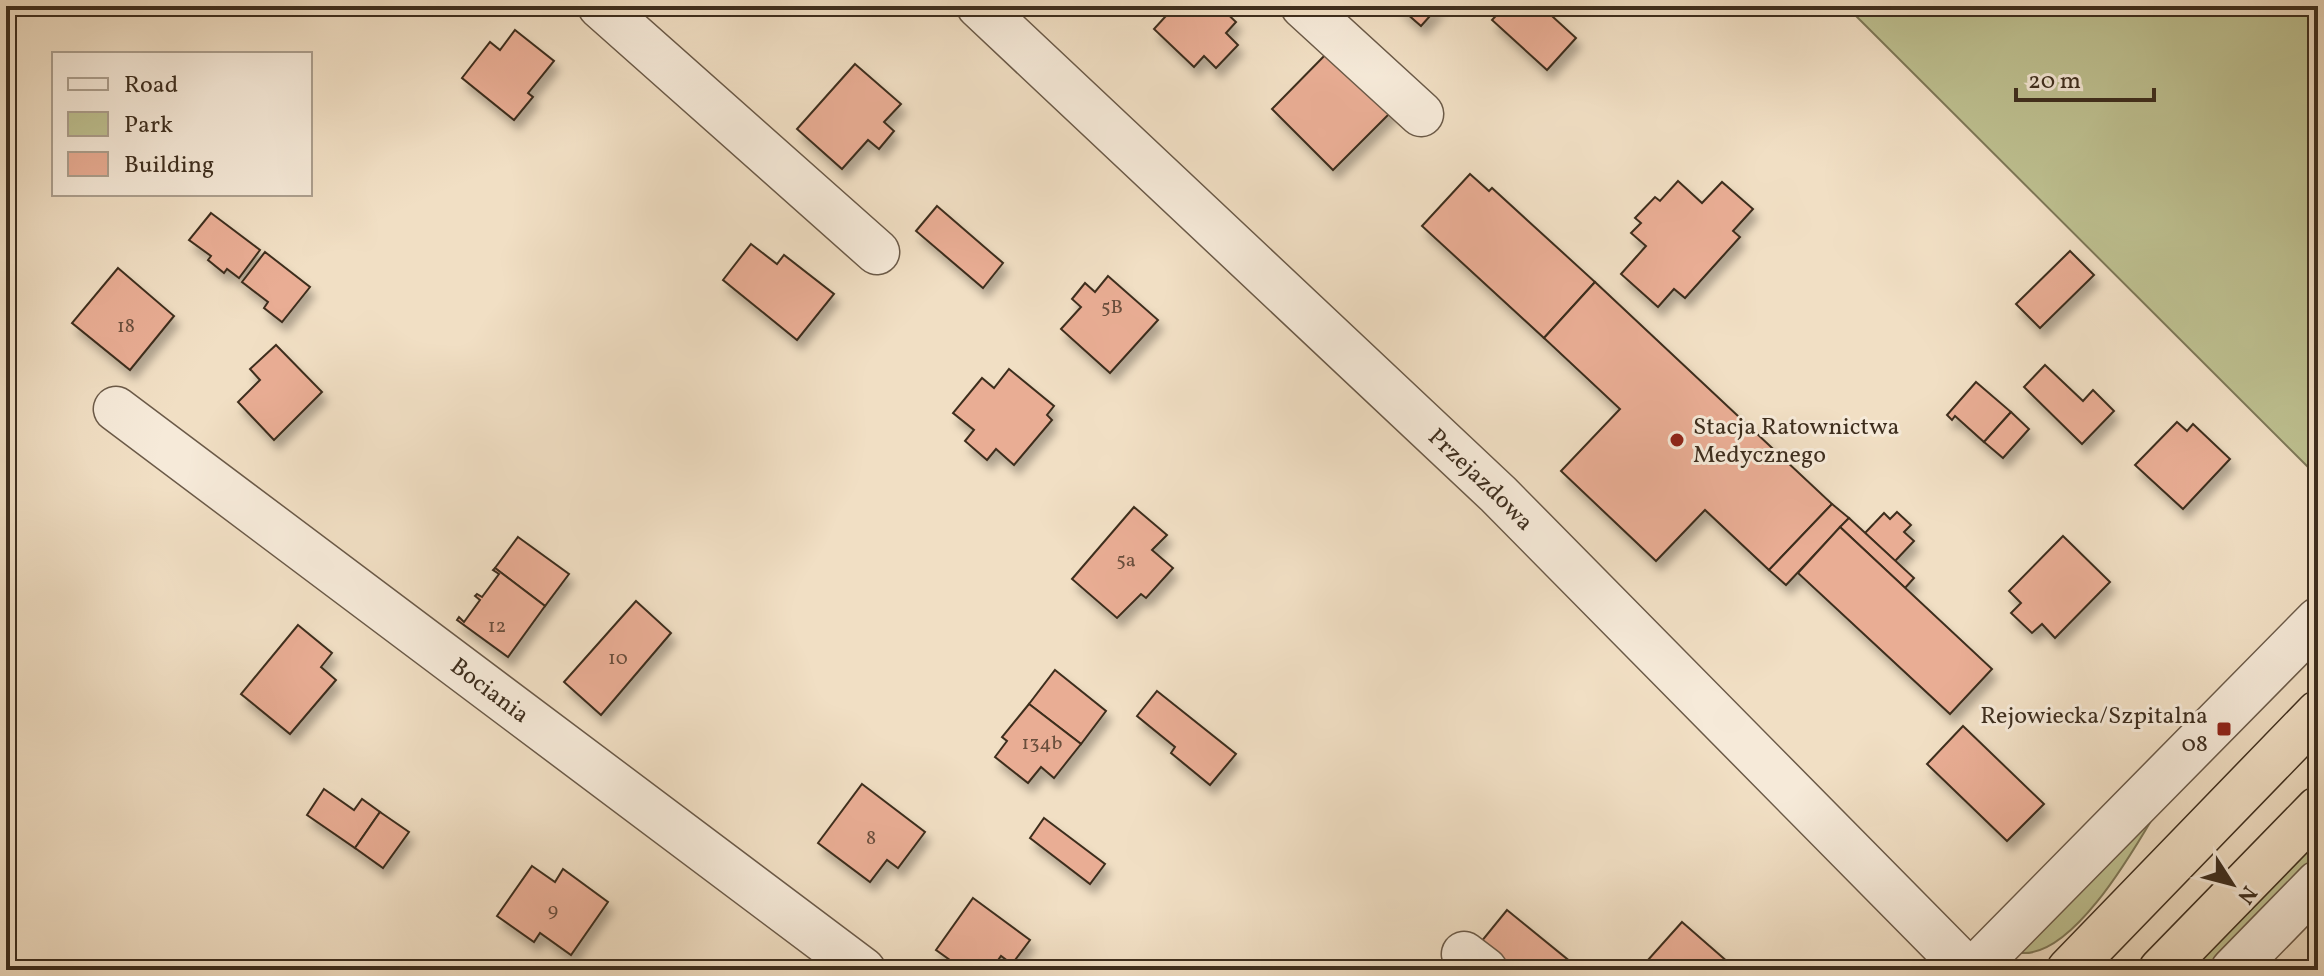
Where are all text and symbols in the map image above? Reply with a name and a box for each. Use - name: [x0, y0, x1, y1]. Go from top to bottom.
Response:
- legend: [52, 52, 312, 196]
- scale bar: [2016, 52, 2154, 102]
- text: 20 m: [2028, 65, 2081, 99]
- text: Road: [124, 69, 178, 103]
- text: Park: [124, 109, 173, 143]
- text: Building: [124, 149, 214, 183]
- house number: 5B: [1101, 294, 1123, 322]
- house number: 18: [117, 313, 135, 341]
- place label: Stacja Ratownictwa Medycznego: [1693, 411, 1899, 473]
- street label: Przejazdowa: [1420, 422, 1540, 539]
- marker: Stacja Ratownictwa Medycznego: [1668, 431, 1686, 449]
- house number: 5a: [1116, 547, 1136, 575]
- house number: 12: [488, 613, 506, 641]
- house number: 10: [608, 645, 628, 673]
- street label: Bociania: [442, 651, 536, 733]
- place label: Rejowiecka/Szpitalna 08: [1980, 700, 2208, 762]
- marker: Rejowiecka/Szpitalna 08: [2215, 720, 2233, 738]
- house number: 134b: [1022, 730, 1063, 758]
- house number: 8: [866, 825, 876, 853]
- north arrow: [2192, 844, 2272, 924]
- text: N: [2229, 879, 2263, 910]
- house number: 9: [548, 897, 558, 925]

